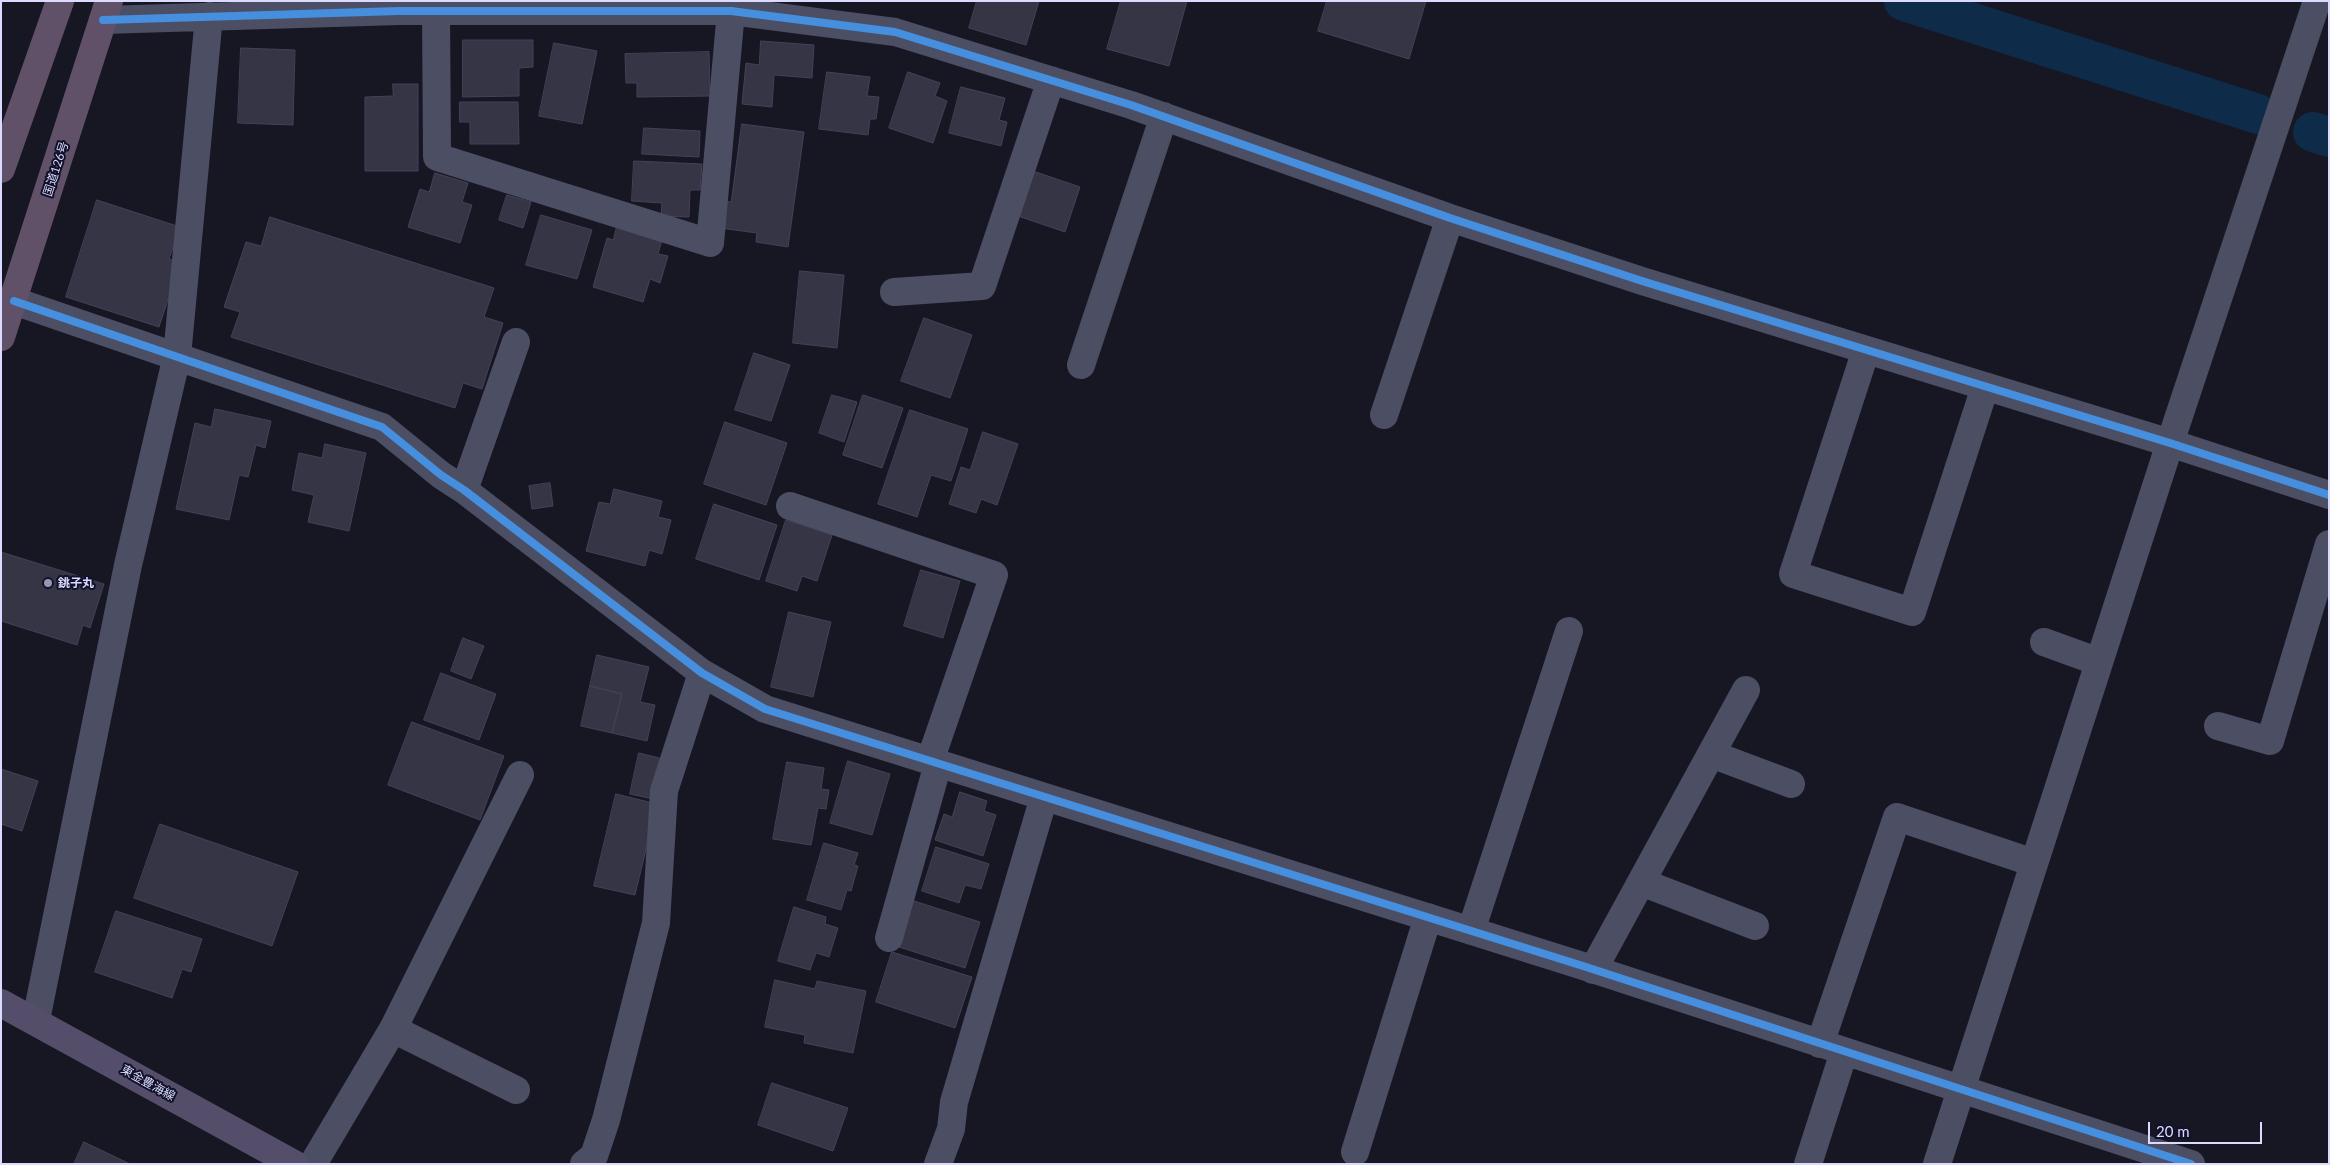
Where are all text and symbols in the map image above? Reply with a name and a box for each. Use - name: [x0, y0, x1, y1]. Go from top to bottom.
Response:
- street label: 国道126号: [40, 140, 72, 198]
- place label: 銚子丸: [58, 576, 94, 590]
- marker: 銚子丸: [42, 577, 54, 589]
- street label: 東金豊海線: [118, 1062, 178, 1104]
- scale bar: [2150, 1112, 2264, 1144]
- text: 20 m: [2156, 1122, 2190, 1140]

